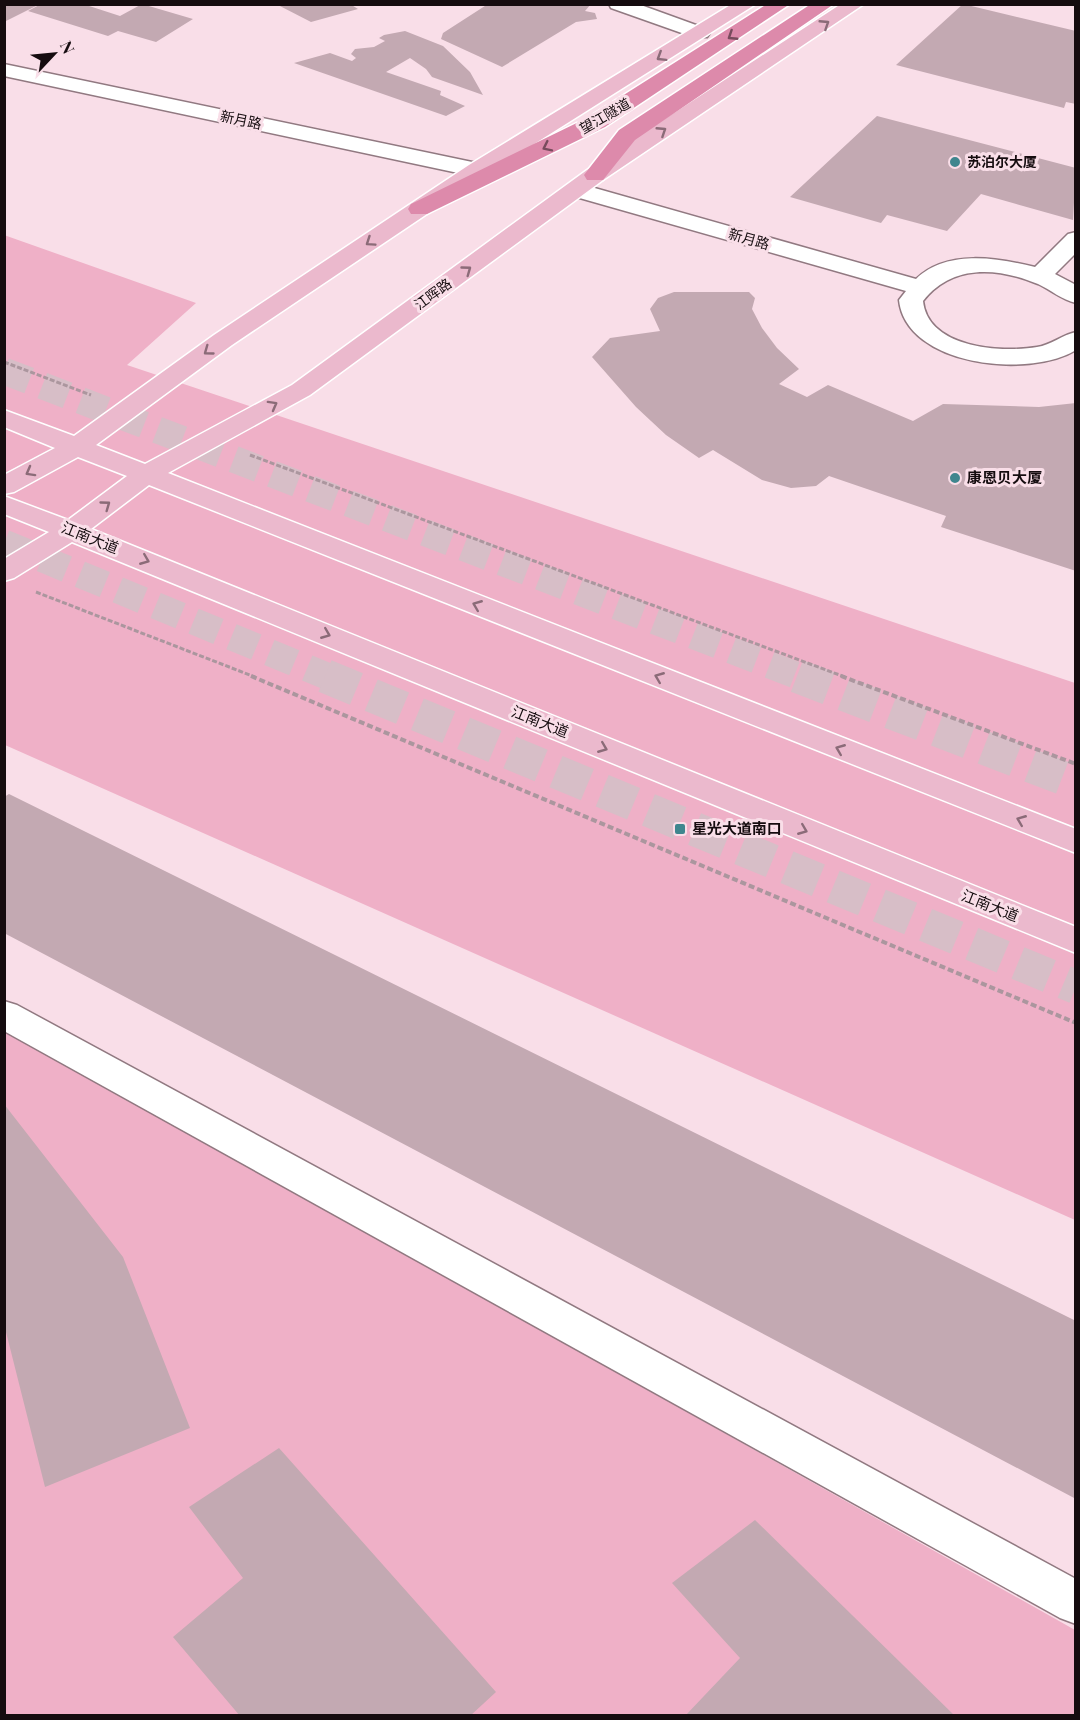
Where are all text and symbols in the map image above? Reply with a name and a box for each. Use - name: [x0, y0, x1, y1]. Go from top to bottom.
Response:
- one-way arrow: [819, 20, 829, 32]
- north arrow: [24, 24, 84, 84]
- one-way arrow: [728, 29, 739, 40]
- text: N: [56, 37, 80, 57]
- one-way arrow: [657, 50, 667, 62]
- street label: 望江隧道: [576, 93, 634, 138]
- street label: 新月路: [219, 106, 264, 133]
- one-way arrow: [656, 127, 666, 139]
- one-way arrow: [542, 139, 553, 151]
- place label: 苏泊尔大厦: [967, 152, 1037, 171]
- marker: 苏泊尔大厦: [948, 155, 962, 169]
- street label: 新月路: [726, 224, 772, 253]
- one-way arrow: [366, 234, 376, 246]
- one-way arrow: [460, 266, 471, 277]
- street label: 江晖路: [410, 274, 455, 314]
- one-way arrow: [204, 343, 215, 354]
- one-way arrow: [267, 401, 277, 412]
- one-way arrow: [26, 465, 36, 476]
- place label: 康恩贝大厦: [967, 467, 1042, 487]
- marker: 康恩贝大厦: [948, 471, 962, 485]
- one-way arrow: [99, 501, 110, 512]
- street label: 江南大道: [59, 517, 122, 558]
- one-way arrow: [139, 553, 150, 565]
- one-way arrow: [472, 600, 483, 612]
- one-way arrow: [319, 627, 330, 639]
- one-way arrow: [654, 672, 665, 684]
- street label: 江南大道: [509, 701, 572, 742]
- one-way arrow: [597, 741, 608, 753]
- one-way arrow: [835, 743, 846, 756]
- one-way arrow: [1016, 815, 1027, 828]
- place label: 星光大道南口: [692, 818, 782, 838]
- marker: 星光大道南口: [673, 822, 687, 836]
- one-way arrow: [797, 823, 808, 835]
- street label: 江南大道: [959, 885, 1022, 926]

